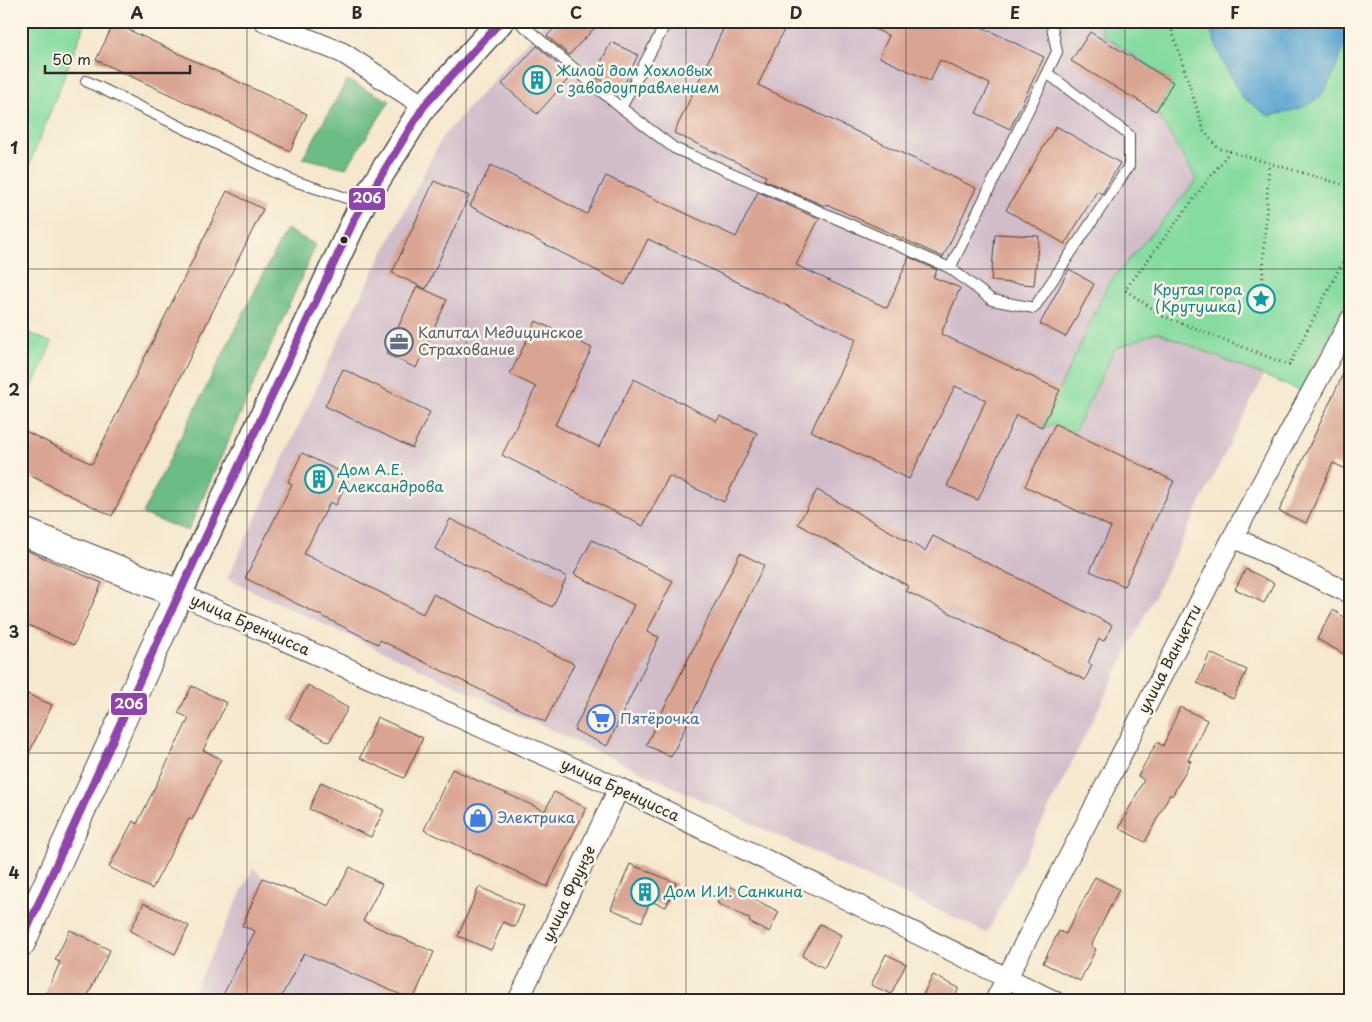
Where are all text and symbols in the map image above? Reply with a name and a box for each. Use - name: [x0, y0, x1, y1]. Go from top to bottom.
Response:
- text: A: [131, 0, 144, 24]
- text: B: [352, 0, 363, 24]
- text: C: [570, 0, 582, 24]
- text: D: [790, 0, 802, 24]
- text: E: [1010, 0, 1020, 24]
- text: F: [1230, 0, 1240, 24]
- scale bar: [45, 42, 190, 74]
- text: 50 m: [52, 47, 91, 70]
- place label: Жилой дом Хохловых с заводоуправлением: [556, 58, 719, 98]
- building icon: Жилой дом Хохловых с заводоуправлением: [522, 65, 552, 95]
- text: 1: [10, 135, 18, 159]
- line badge: 206: [348, 187, 386, 211]
- text: 206: [353, 187, 382, 208]
- unlabelled marker: [339, 235, 349, 245]
- place label: Крутая гора (Крутушка): [1153, 277, 1243, 317]
- place icon: Крутая гора (Крутушка): [1246, 284, 1276, 314]
- place label: Капитал Медицинское Страхование: [418, 320, 584, 360]
- office icon: Капитал Медицинское Страхование: [384, 327, 414, 357]
- text: 2: [8, 377, 20, 401]
- place label: Дом А.Е. Александрова: [337, 457, 444, 497]
- building icon: Дом А.Е. Александрова: [304, 464, 334, 494]
- street label: улица Бренцисса: [187, 587, 315, 661]
- street label: улица Ванцетти: [1131, 600, 1206, 717]
- text: 3: [9, 619, 19, 643]
- line badge: 206: [110, 692, 148, 716]
- text: 206: [115, 693, 144, 714]
- supermarket icon: Пятёрочка: [586, 704, 616, 734]
- place label: Пятёрочка: [620, 706, 700, 729]
- street label: улица Бренцисса: [558, 751, 684, 826]
- shop icon: Электрика: [463, 803, 493, 833]
- place label: Электрика: [497, 805, 576, 828]
- street label: улица Фрунзе: [535, 841, 600, 945]
- text: 4: [9, 860, 20, 884]
- building icon: Дом И.И. Санкина: [630, 877, 660, 907]
- place label: Дом И.И. Санкина: [663, 879, 803, 902]

